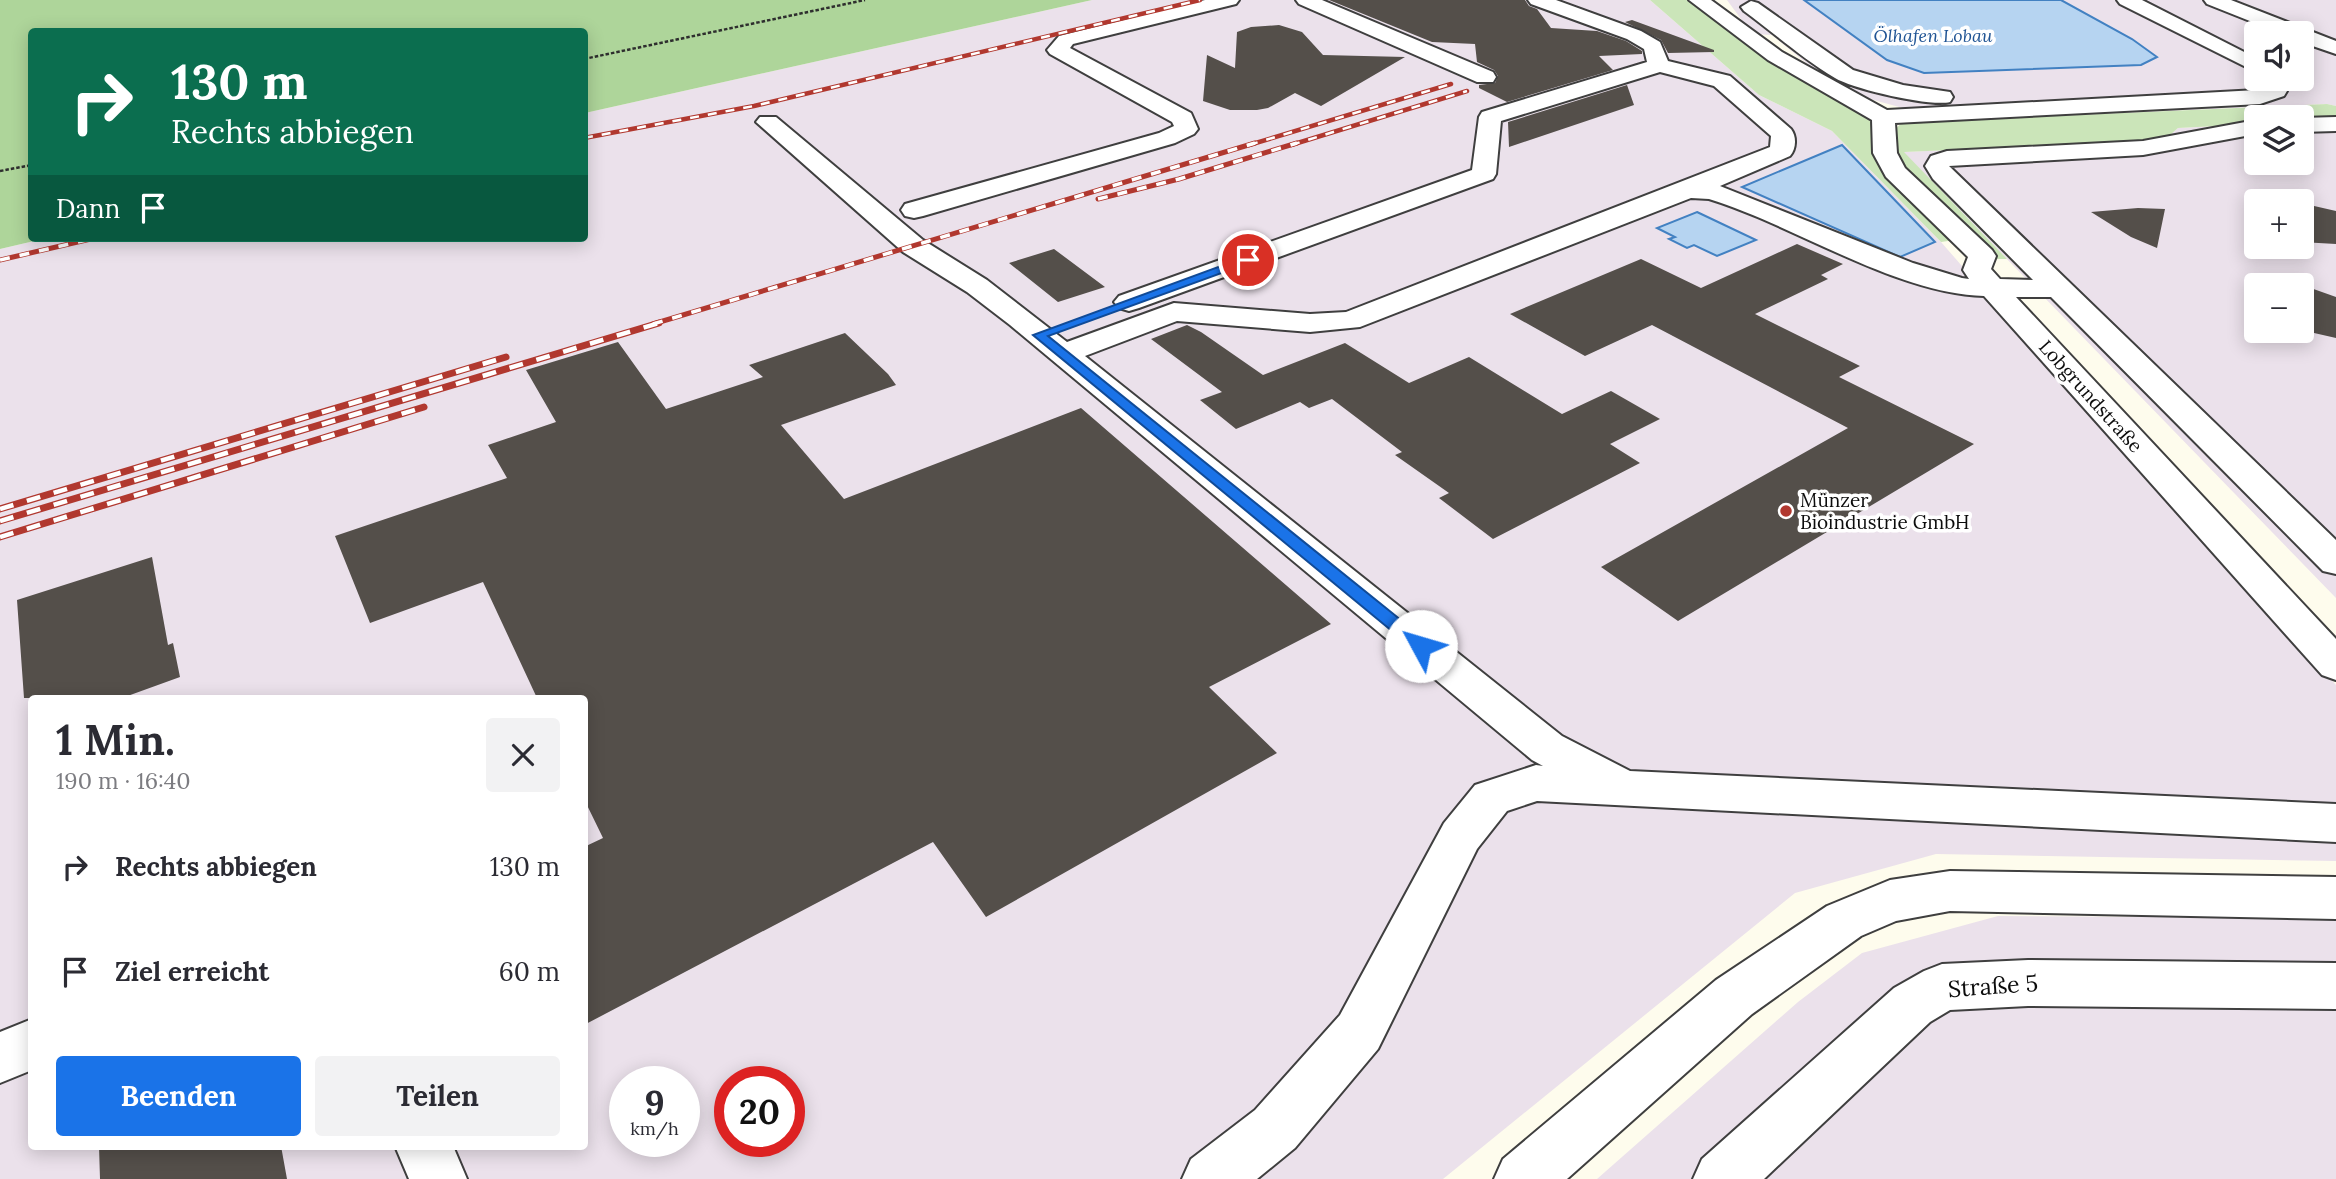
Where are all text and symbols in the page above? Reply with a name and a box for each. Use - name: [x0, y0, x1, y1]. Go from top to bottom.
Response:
- map controls: [2244, 21, 2314, 343]
- button: sound: [2244, 21, 2314, 91]
- water label: Ölhafen Lobau: [1874, 24, 1993, 47]
- text: 130 m: [171, 50, 307, 112]
- icon: right: [56, 56, 147, 147]
- button: layers: [2244, 105, 2314, 175]
- text: Rechts abbiegen: [171, 111, 414, 152]
- icon: arrive: [134, 189, 172, 227]
- button: +: [2244, 189, 2314, 259]
- text: Dann: [56, 192, 120, 225]
- pin: [1218, 230, 1278, 290]
- icon: arrive: [1229, 241, 1267, 279]
- button: −: [2244, 273, 2314, 343]
- street label: Lobgrundstraße: [2034, 335, 2148, 457]
- place label: Münzer Bioindustrie GmbH: [1800, 488, 1970, 534]
- marker: Münzer Bioindustrie GmbH: [1778, 503, 1794, 519]
- position arrow: [1384, 609, 1458, 683]
- text: 1 Min.: [56, 713, 175, 767]
- button: close: [486, 718, 560, 792]
- text: 190 m · 16:40: [56, 766, 191, 795]
- icon: right: [56, 848, 94, 886]
- text: Rechts abbiegen: [115, 850, 317, 883]
- text: 130 m: [490, 850, 560, 883]
- icon: arrive: [56, 953, 94, 991]
- text: Ziel erreicht: [115, 955, 269, 988]
- text: 60 m: [499, 955, 560, 988]
- street label: Straße 5: [1947, 968, 2039, 1003]
- button: Beenden: [56, 1056, 301, 1136]
- button: Teilen: [315, 1056, 560, 1136]
- speed limit sign: 20: [714, 1066, 805, 1157]
- text: 9: [644, 1080, 665, 1125]
- text: km/h: [630, 1117, 679, 1140]

